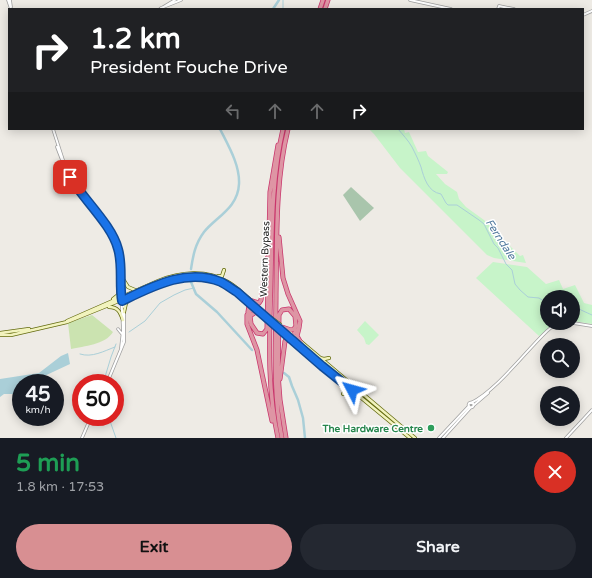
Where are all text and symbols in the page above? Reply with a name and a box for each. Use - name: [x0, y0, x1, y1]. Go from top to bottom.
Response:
- text: 1.2 km: [90, 22, 181, 56]
- icon: right: [24, 24, 76, 76]
- text: President Fouche Drive: [90, 56, 288, 78]
- icon: left: [222, 100, 244, 122]
- icon: ahead: [264, 100, 286, 122]
- icon: ahead: [306, 100, 328, 122]
- icon: right: [348, 100, 370, 122]
- pin: [53, 160, 87, 194]
- icon: arrive: [59, 166, 81, 188]
- water label: Ferndale: [483, 217, 519, 263]
- street label: Western Bypass: [258, 221, 272, 297]
- map controls: [540, 290, 580, 426]
- button: sound: [540, 290, 580, 330]
- button: search: [540, 338, 580, 378]
- position arrow: [331, 369, 373, 411]
- speed limit sign: 50: [72, 374, 124, 426]
- text: 45: [25, 383, 51, 407]
- button: layers: [540, 386, 580, 426]
- text: km/h: [25, 404, 51, 416]
- place label: The Hardware Centre: [321, 423, 423, 435]
- marker: The Hardware Centre: [426, 423, 436, 433]
- text: 5 min: [16, 449, 80, 478]
- button: close: [534, 451, 576, 493]
- text: 1.8 km · 17:53: [16, 479, 104, 495]
- button: Exit: [16, 524, 292, 570]
- button: Share: [300, 524, 576, 570]

